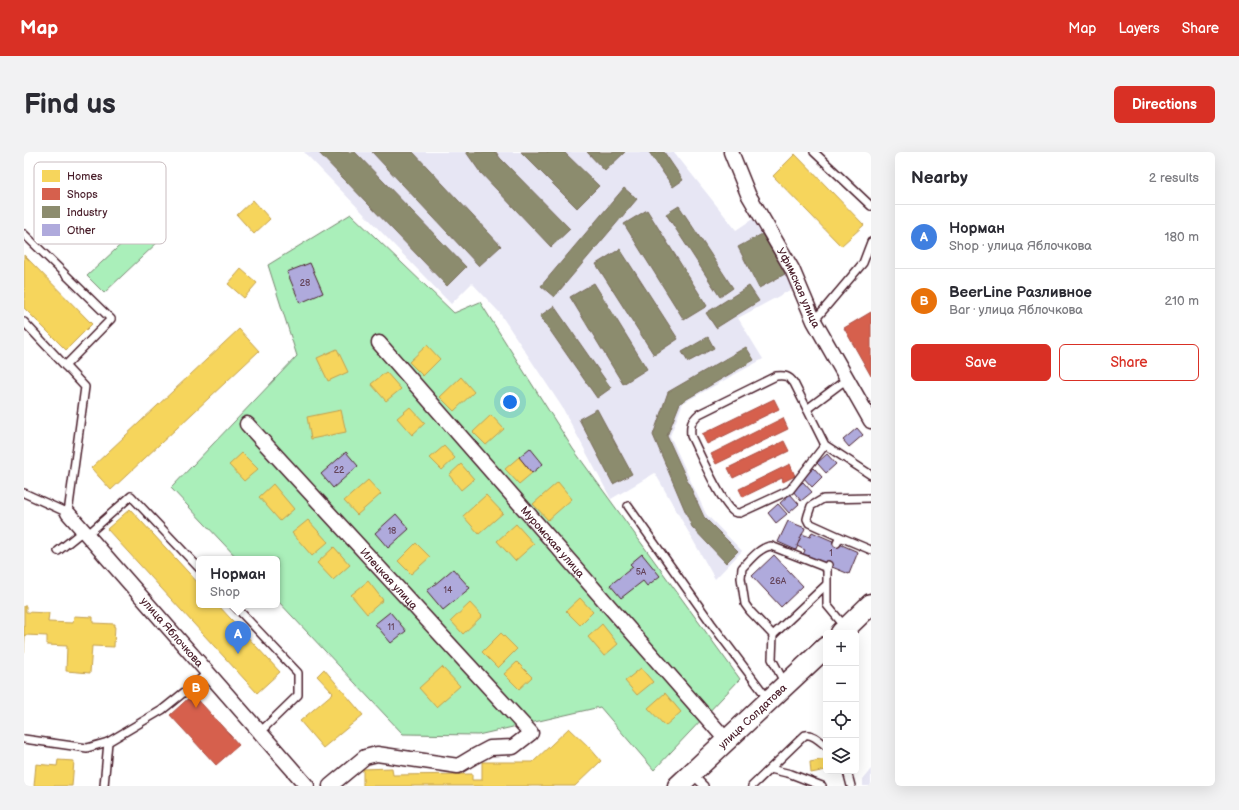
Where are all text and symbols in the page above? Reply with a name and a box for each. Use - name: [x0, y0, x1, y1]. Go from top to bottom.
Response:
- text: Map: [20, 17, 58, 40]
- text: Map: [1068, 20, 1096, 37]
- text: Layers: [1118, 20, 1160, 37]
- text: Share: [1182, 20, 1219, 37]
- button: Directions: [1114, 86, 1215, 123]
- text: Find us: [24, 88, 116, 121]
- legend: [34, 162, 166, 244]
- text: Nearby: [911, 168, 968, 188]
- text: Homes: [67, 170, 103, 183]
- text: 2 results: [1149, 170, 1199, 186]
- text: Shops: [67, 188, 98, 201]
- text: Industry: [67, 206, 107, 219]
- text: Норман: [949, 219, 1005, 238]
- text: Other: [67, 224, 96, 237]
- text: A: [920, 229, 928, 245]
- text: 180 m: [1164, 229, 1199, 245]
- text: Shop · улица Яблочкова: [949, 238, 1092, 254]
- street label: Уфимская улица: [774, 245, 823, 331]
- house number: 28: [300, 278, 310, 289]
- text: BeerLine Разливное: [949, 283, 1092, 302]
- text: B: [919, 293, 929, 309]
- text: 210 m: [1165, 293, 1199, 309]
- text: Bar · улица Яблочкова: [949, 302, 1083, 318]
- button: Save: [911, 344, 1051, 381]
- button: Share: [1059, 344, 1199, 381]
- your location: [500, 392, 520, 412]
- house number: 22: [334, 465, 345, 476]
- street label: Муромская улица: [518, 503, 588, 581]
- house number: 18: [388, 526, 396, 537]
- street label: Илецкая улица: [358, 545, 421, 612]
- house number: 1: [829, 548, 833, 559]
- popup: [196, 556, 280, 608]
- text: Норман: [210, 565, 266, 584]
- house number: 5А: [636, 567, 647, 578]
- house number: 26А: [770, 576, 787, 587]
- text: Shop: [210, 584, 240, 600]
- house number: 14: [444, 585, 453, 596]
- street label: улица Яблочкова: [138, 594, 206, 670]
- pin: A: [225, 621, 251, 654]
- house number: 11: [388, 622, 394, 633]
- map controls: [823, 630, 859, 774]
- button: +: [823, 630, 859, 666]
- button: −: [823, 666, 859, 702]
- pin: B: [183, 675, 209, 708]
- street label: улица Солдатова: [715, 681, 790, 751]
- button: locate: [823, 702, 859, 738]
- button: layers: [823, 738, 859, 774]

